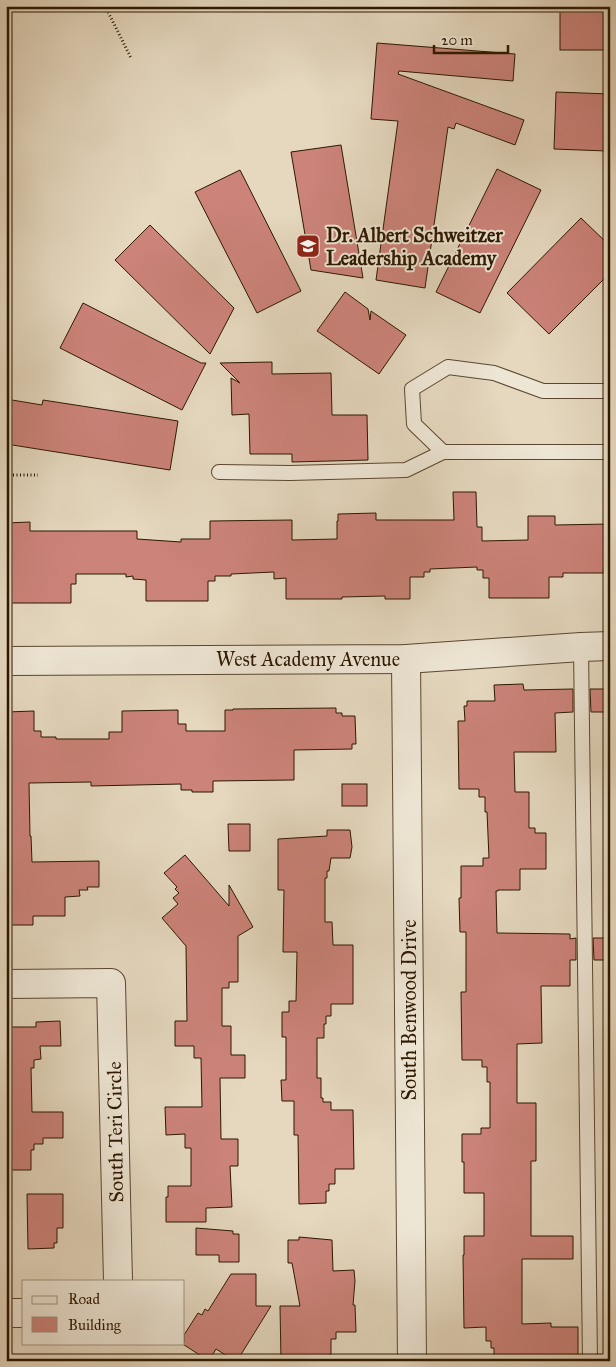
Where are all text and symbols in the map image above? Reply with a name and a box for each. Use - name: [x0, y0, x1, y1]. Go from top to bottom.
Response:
- scale bar: [434, 22, 507, 54]
- text: 20 m: [441, 31, 473, 49]
- place label: Dr. Albert Schweitzer Leadership Academy: [326, 223, 503, 271]
- school or university icon: Dr. Albert Schweitzer Leadership Academy: [295, 233, 321, 259]
- street label: West Academy Avenue: [216, 647, 400, 671]
- street label: South Benwood Drive: [397, 919, 421, 1101]
- street label: South Teri Circle: [102, 1061, 128, 1203]
- legend: [22, 1280, 185, 1344]
- text: Road: [68, 1290, 100, 1308]
- text: Building: [68, 1316, 122, 1334]

